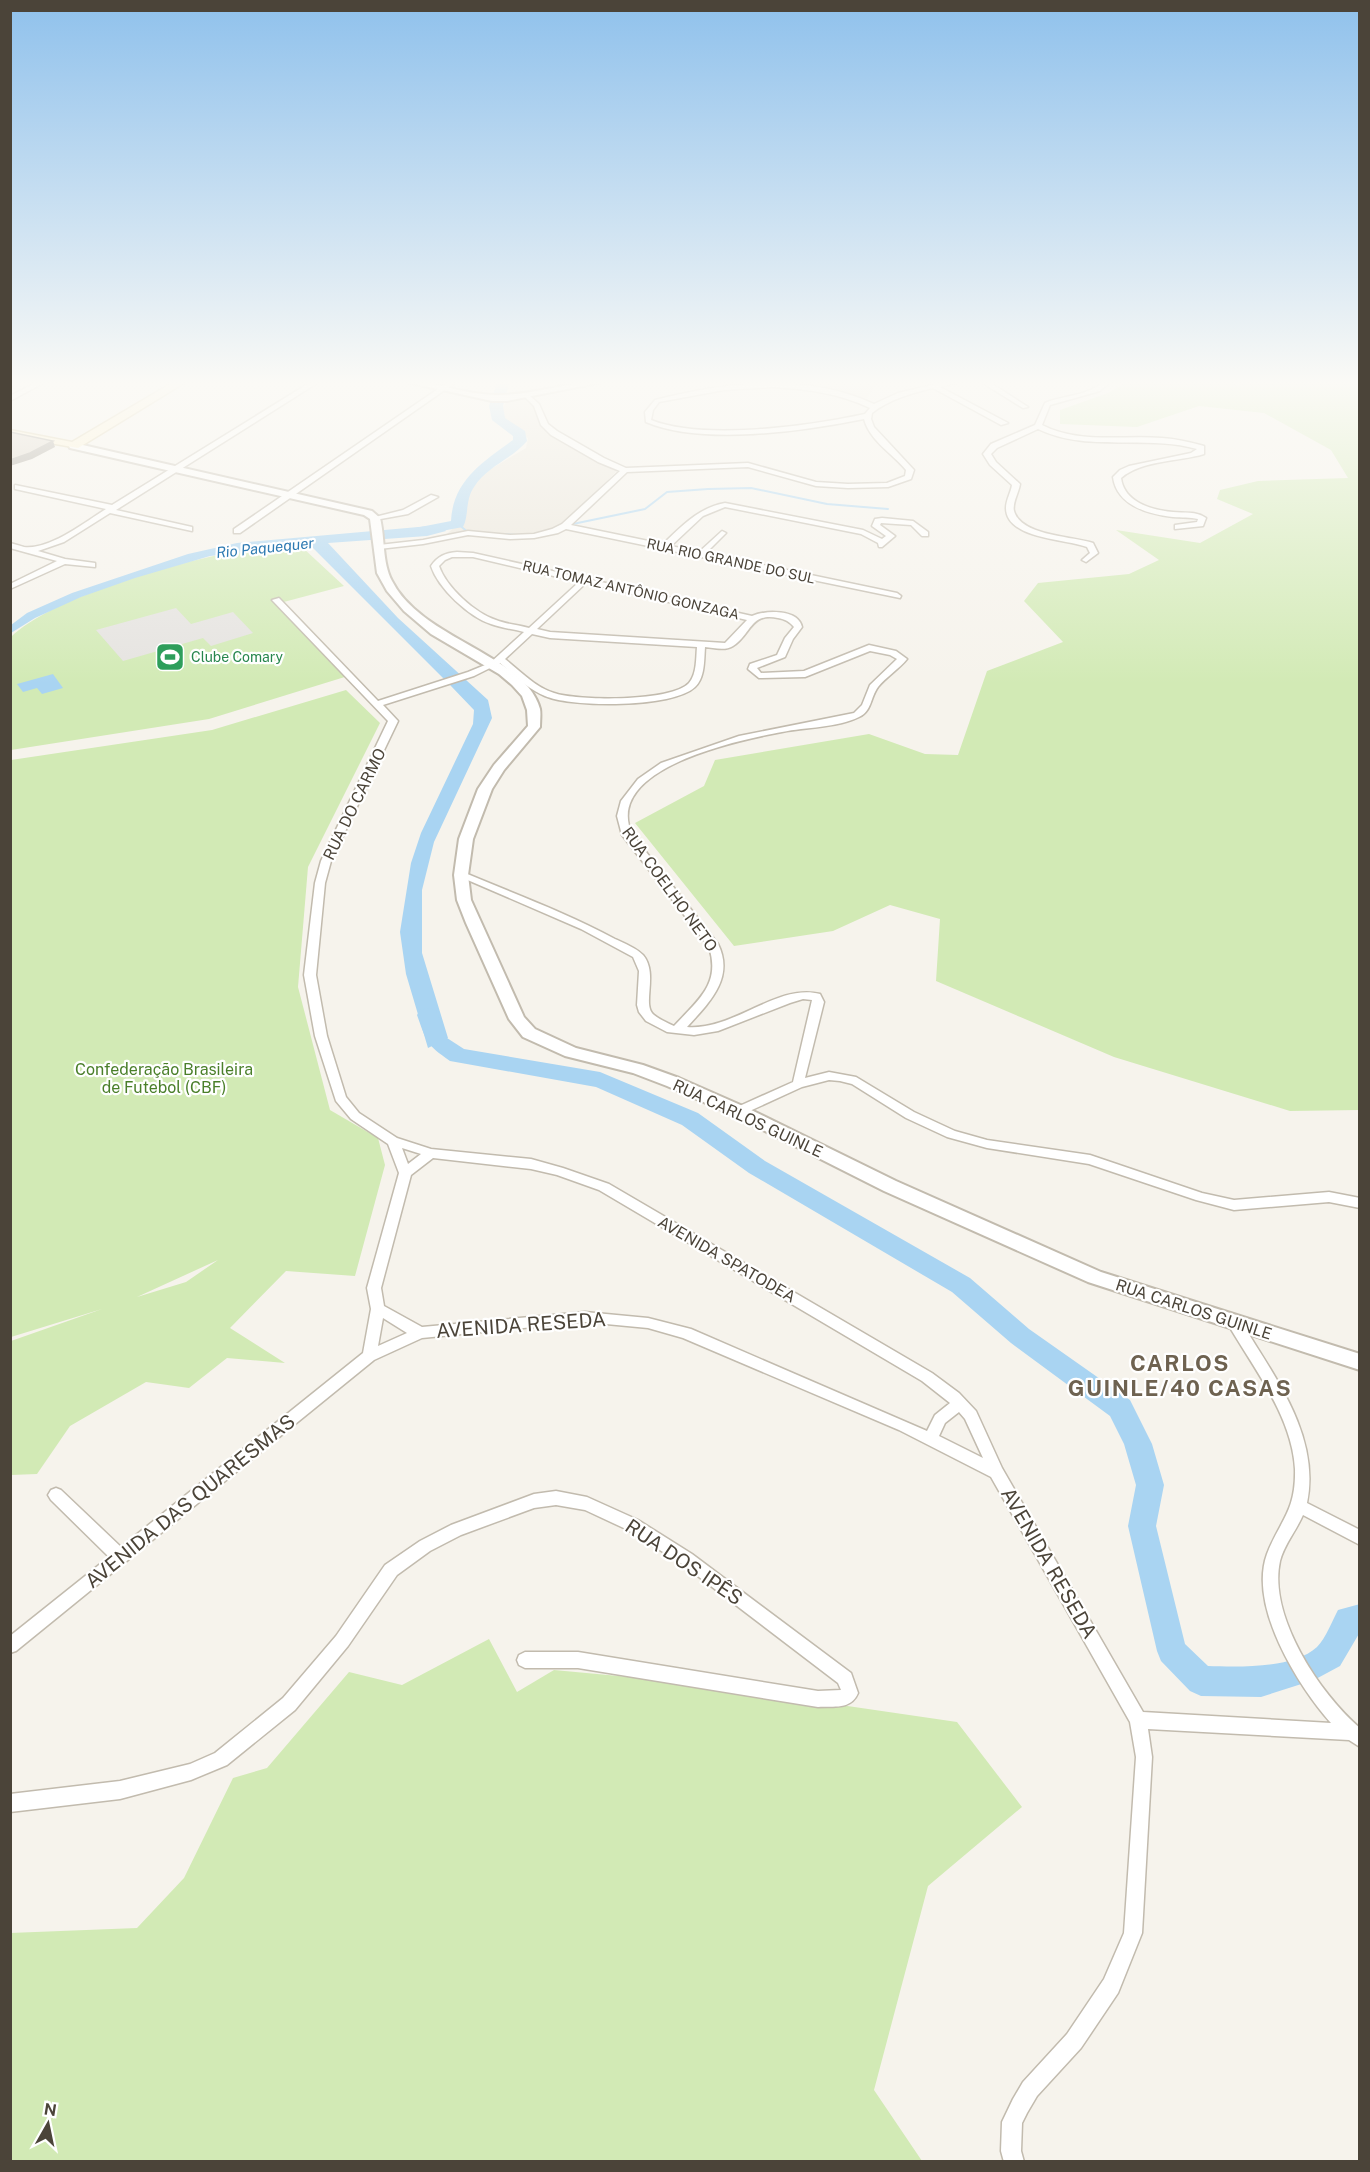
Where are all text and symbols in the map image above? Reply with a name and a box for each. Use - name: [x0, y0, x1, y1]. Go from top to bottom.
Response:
- water label: Rio Paquequer: [215, 534, 315, 561]
- street label: RUA RIO GRANDE DO SUL: [645, 535, 817, 587]
- street label: RUA TOMAZ ANTÔNIO GONZAGA: [521, 556, 741, 623]
- sports icon: Clube Comary: [154, 641, 186, 673]
- place label: Clube Comary: [191, 649, 283, 665]
- street label: RUA DO CARMO: [319, 745, 390, 863]
- street label: RUA COELHO NETO: [618, 823, 721, 955]
- park label: Confederação Brasileira de Futebol (CBF): [75, 1060, 253, 1097]
- street label: RUA CARLOS GUINLE: [670, 1075, 826, 1162]
- street label: AVENIDA SPATODEA: [654, 1212, 799, 1307]
- street label: RUA CARLOS GUINLE: [1113, 1275, 1274, 1344]
- street label: AVENIDA RESEDA: [435, 1307, 607, 1343]
- district label: CARLOS GUINLE/40 CASAS: [1068, 1350, 1292, 1401]
- street label: AVENIDA DAS QUARESMAS: [80, 1409, 300, 1593]
- street label: AVENIDA RESEDA: [996, 1483, 1102, 1643]
- street label: RUA DOS IPÊS: [621, 1514, 747, 1610]
- north arrow: [18, 2094, 78, 2154]
- text: N: [43, 2099, 58, 2120]

